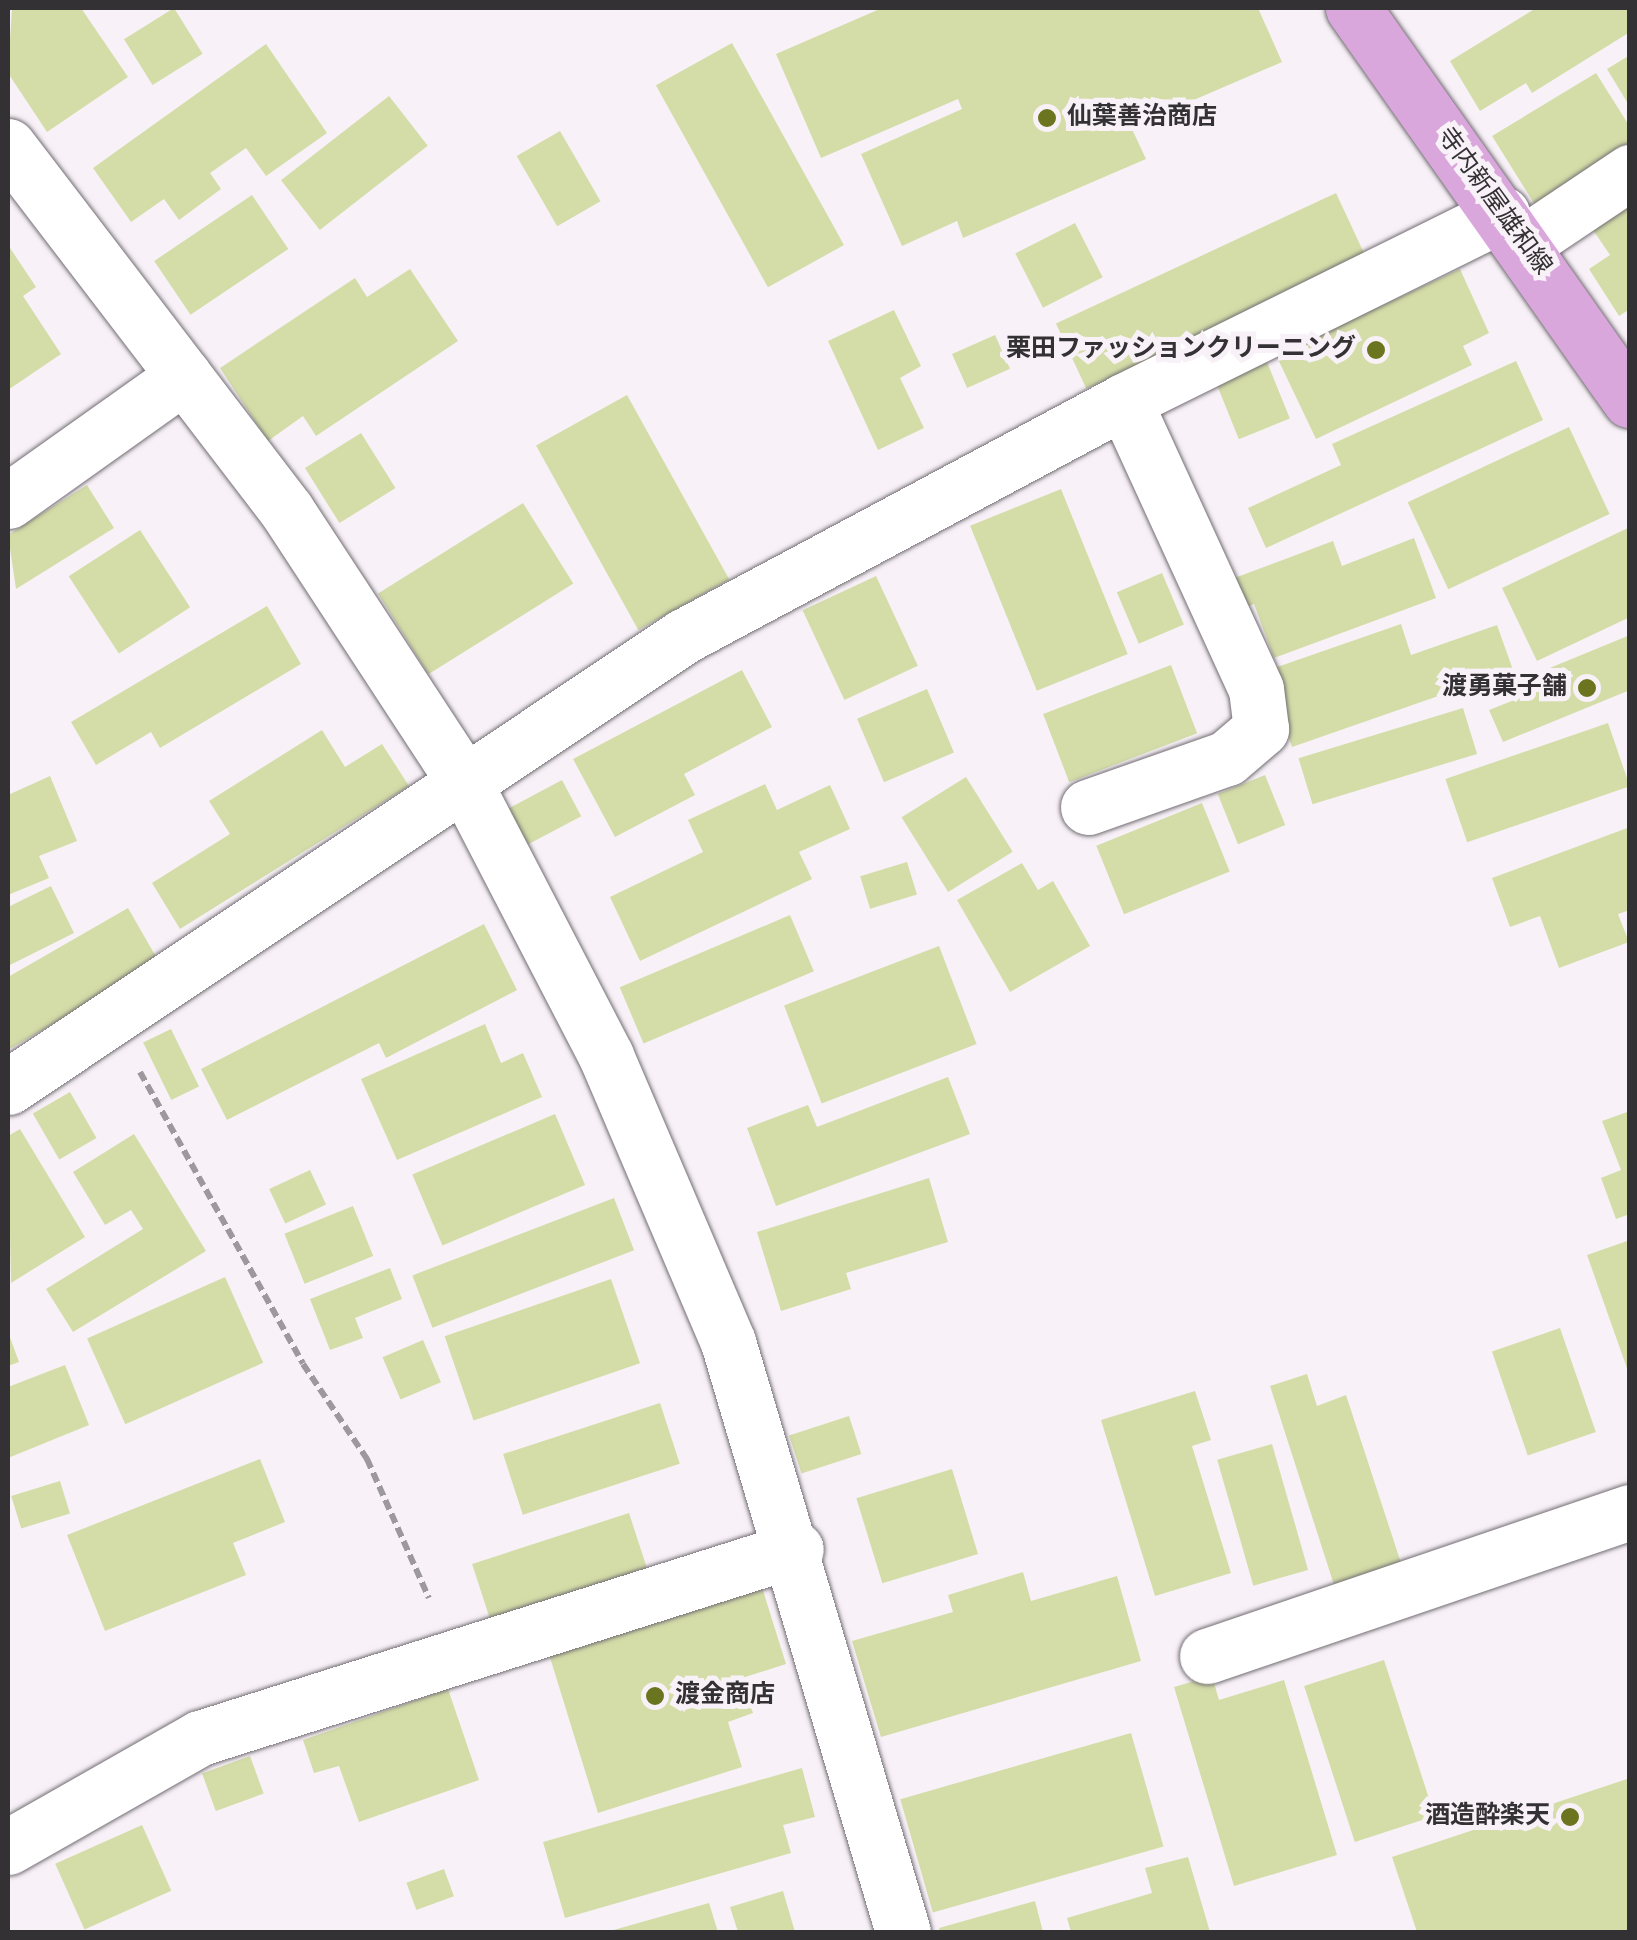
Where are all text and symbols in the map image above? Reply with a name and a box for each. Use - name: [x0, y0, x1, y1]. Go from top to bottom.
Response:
- place label: 仙葉善治商店: [1067, 103, 1217, 133]
- marker: 仙葉善治商店: [1036, 107, 1058, 129]
- street label: 寺内新屋雄和線: [1429, 122, 1557, 282]
- place label: 栗田ファッションクリーニング: [1006, 335, 1356, 365]
- marker: 栗田ファッションクリーニング: [1365, 339, 1387, 361]
- place label: 渡勇菓子舗: [1442, 673, 1567, 703]
- marker: 渡勇菓子舗: [1576, 677, 1598, 699]
- place label: 渡金商店: [675, 1681, 775, 1711]
- marker: 渡金商店: [644, 1685, 666, 1707]
- place label: 酒造酔楽天: [1425, 1802, 1550, 1832]
- marker: 酒造酔楽天: [1559, 1806, 1581, 1828]

